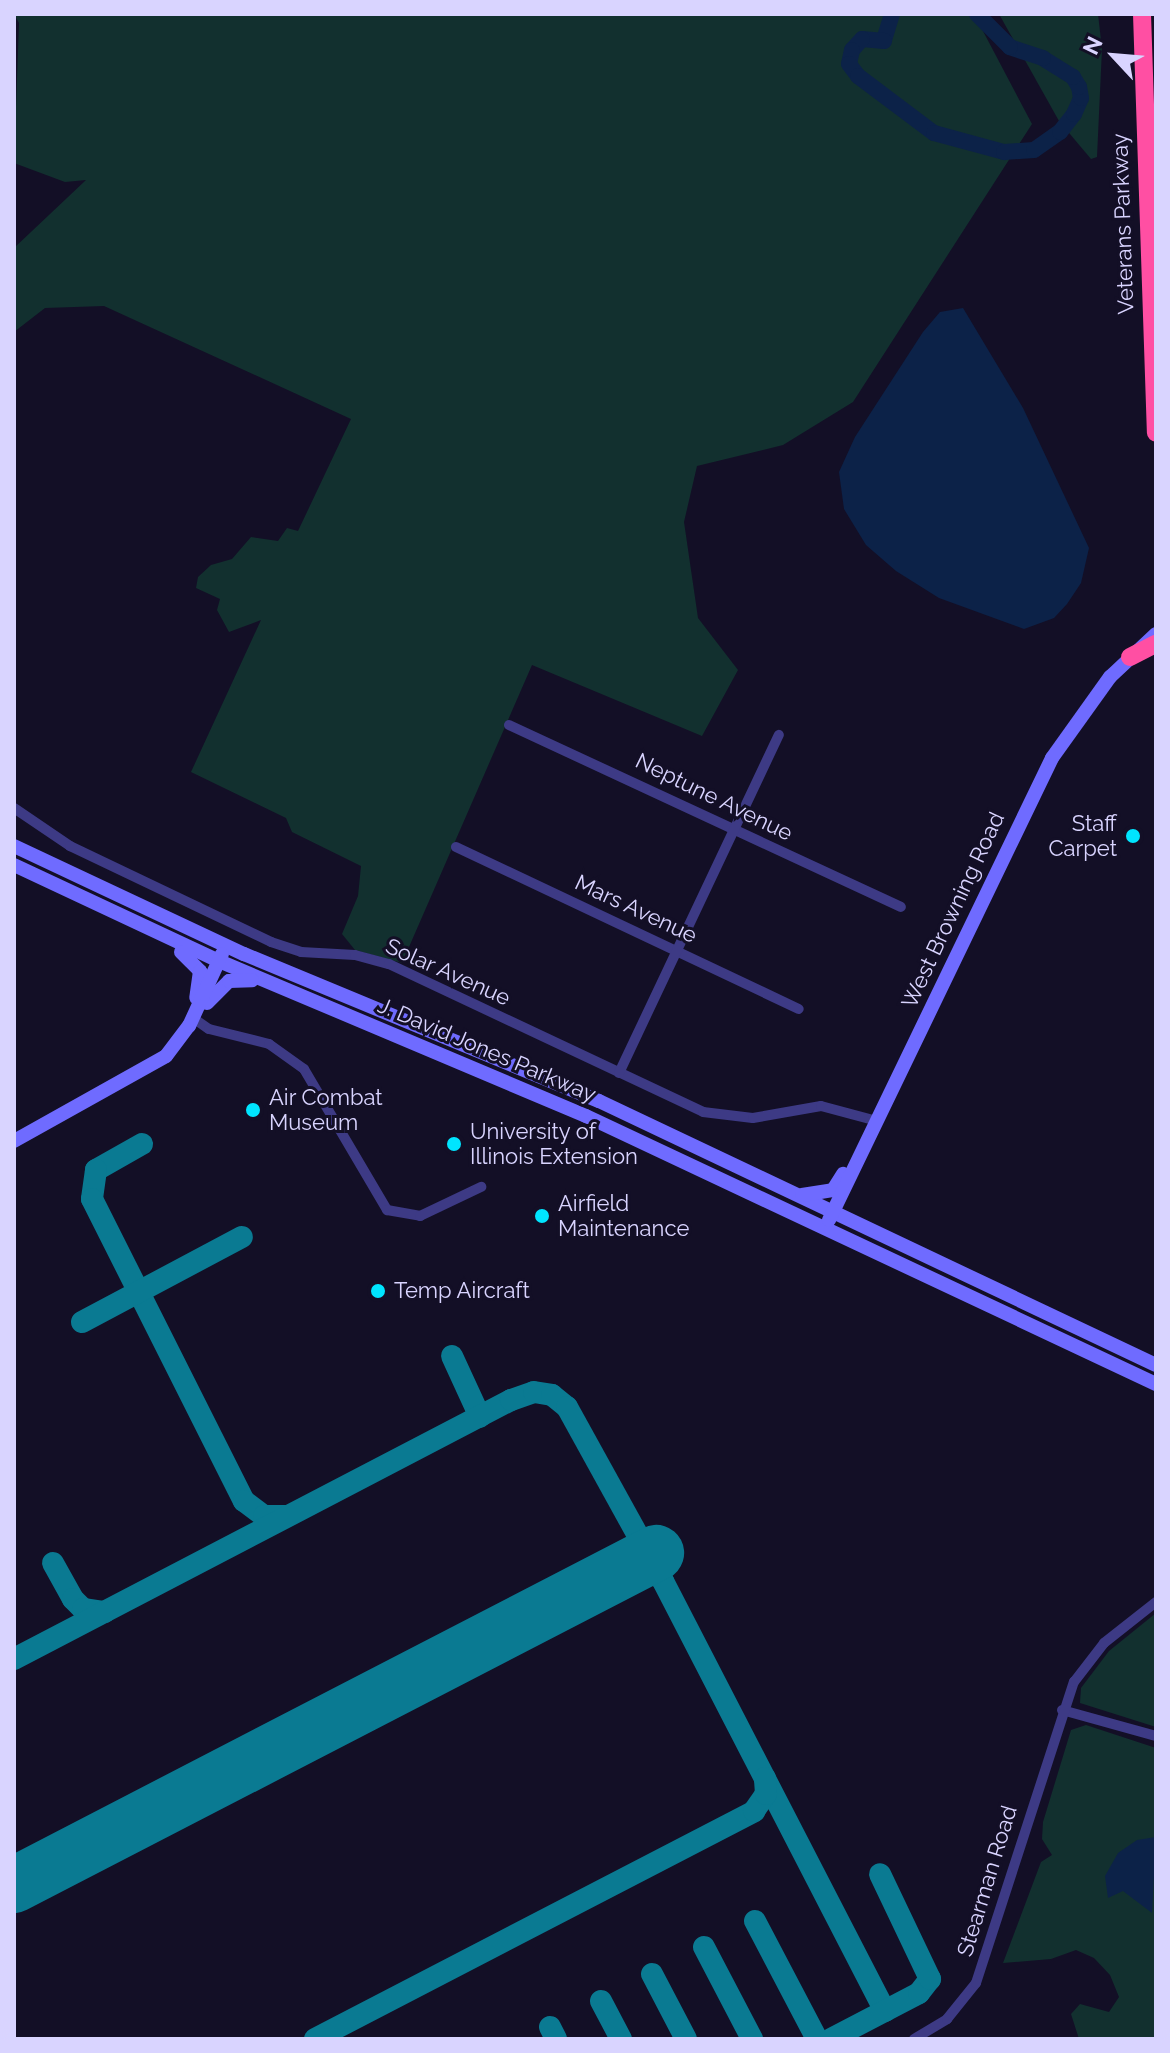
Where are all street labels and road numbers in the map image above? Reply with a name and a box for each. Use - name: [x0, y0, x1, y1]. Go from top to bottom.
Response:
- street label: Veterans Parkway: [1107, 133, 1139, 315]
- street label: Neptune Avenue: [631, 747, 797, 847]
- street label: West Browning Road: [896, 808, 1010, 1012]
- street label: Mars Avenue: [570, 869, 702, 949]
- street label: Solar Avenue: [381, 932, 515, 1012]
- street label: J. David Jones Parkway: [374, 992, 600, 1108]
- street label: Stearman Road: [952, 1802, 1022, 1960]

